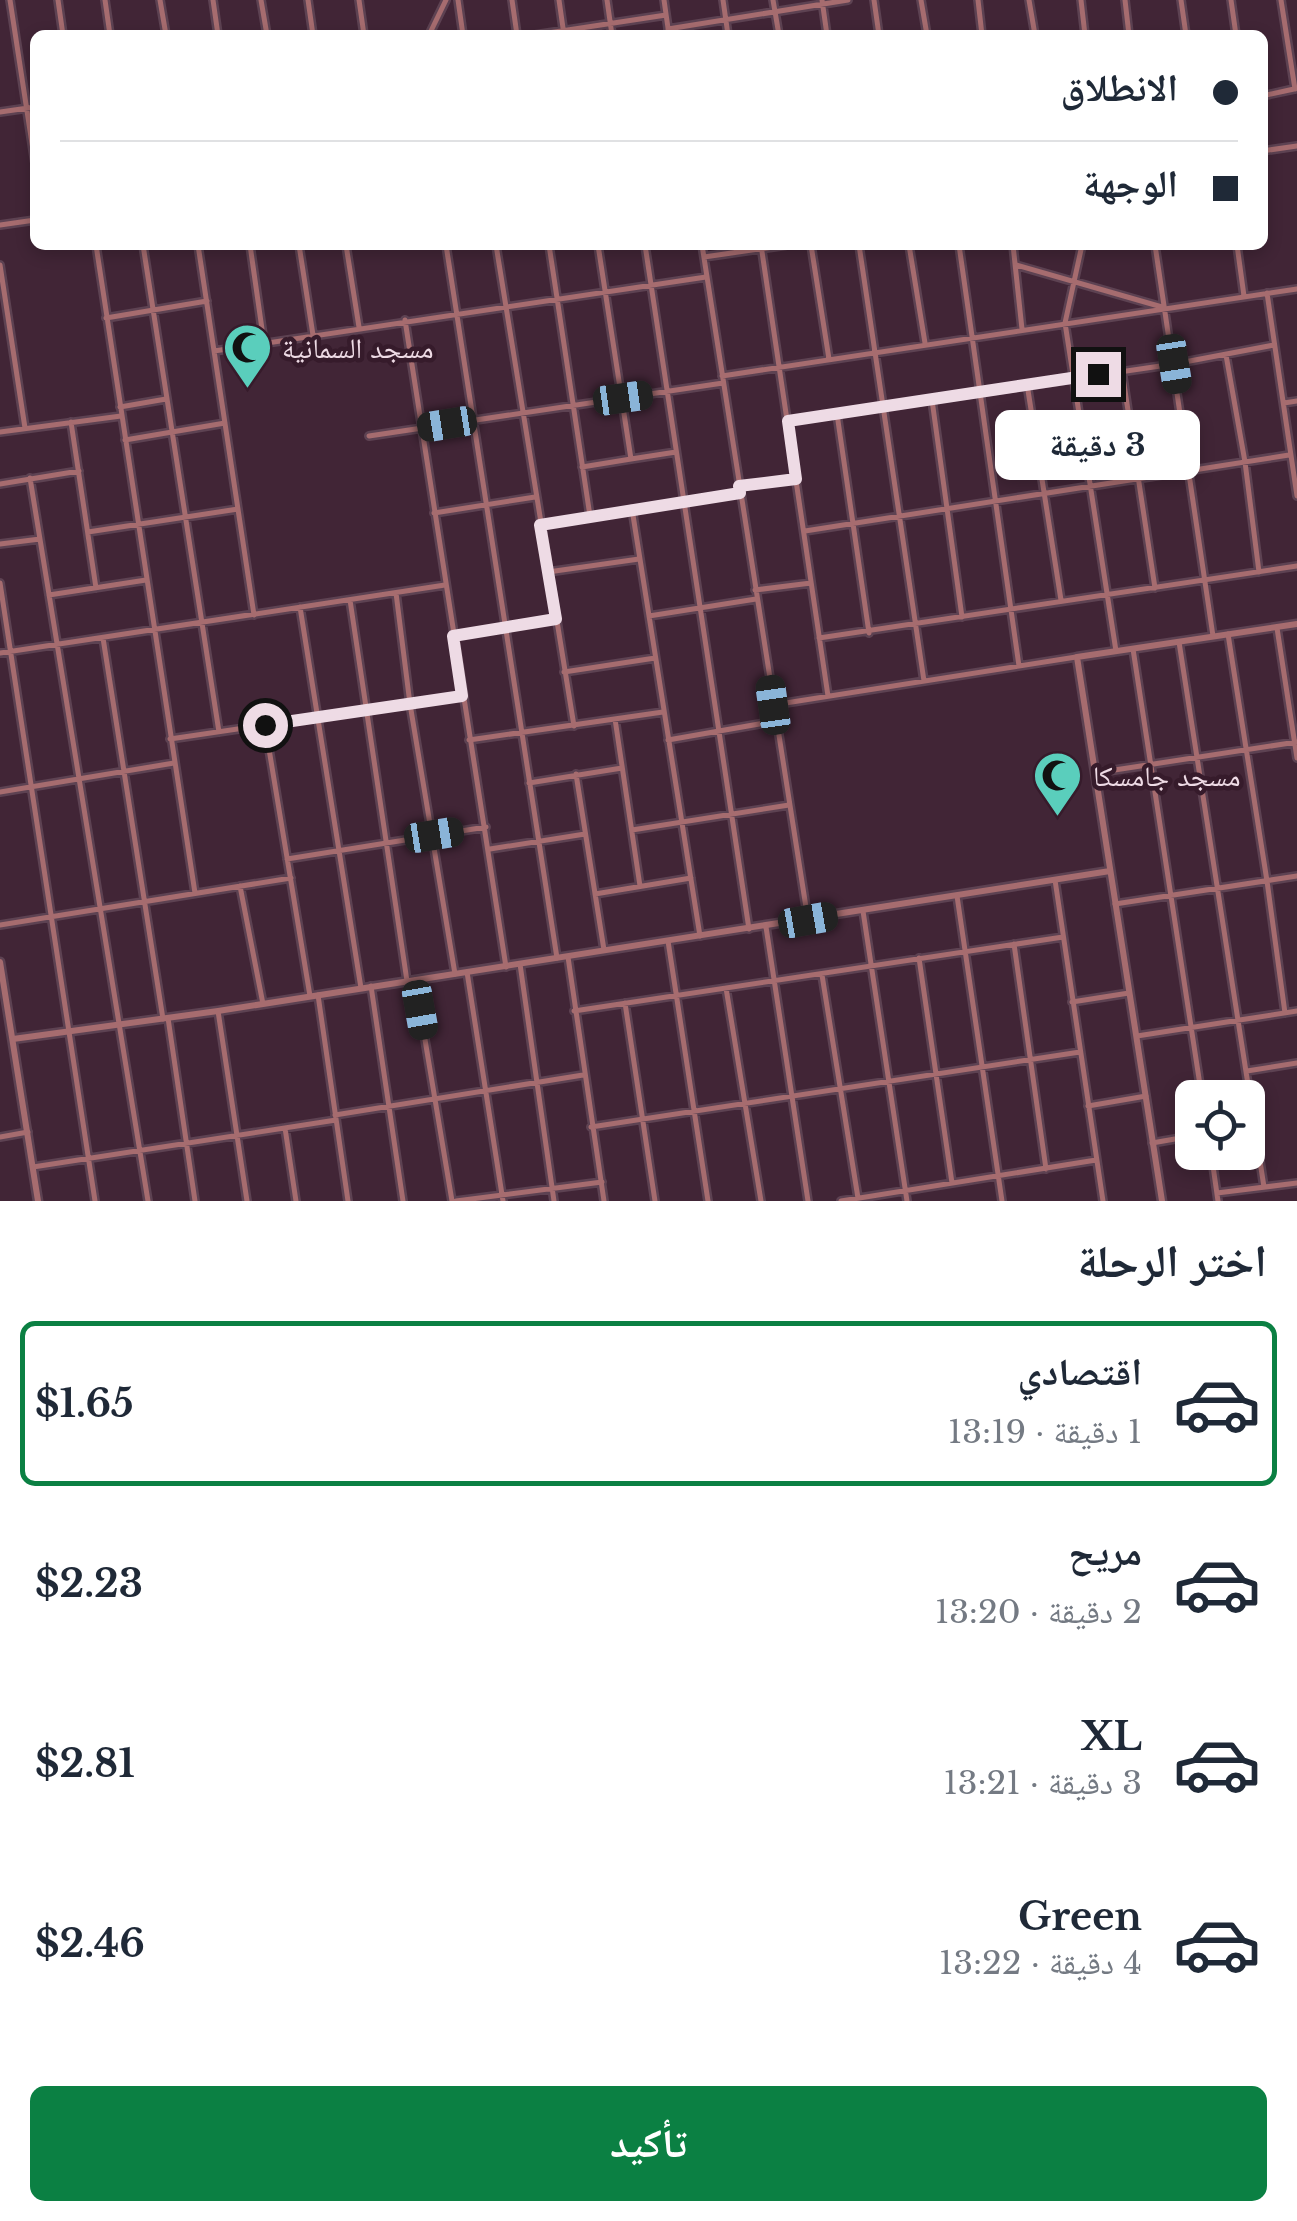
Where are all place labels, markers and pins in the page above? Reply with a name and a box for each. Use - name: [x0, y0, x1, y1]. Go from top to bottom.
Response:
- mosque icon: مسجد السمانية: [221, 322, 273, 390]
- place label: مسجد السمانية: [282, 331, 434, 366]
- mosque icon: مسجد جامسكا: [1032, 750, 1084, 818]
- place label: مسجد جامسكا: [1093, 759, 1240, 794]

